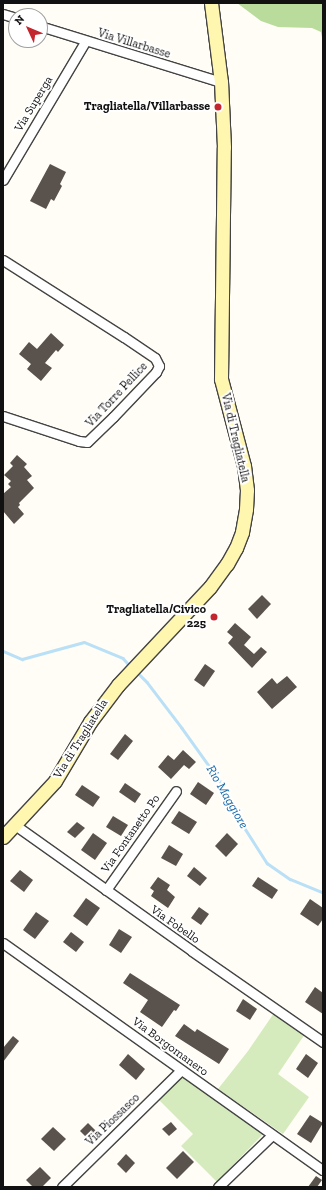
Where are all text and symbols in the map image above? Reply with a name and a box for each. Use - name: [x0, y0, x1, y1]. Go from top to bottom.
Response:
- north arrow: [8, 8, 48, 48]
- text: N: [12, 12, 27, 28]
- street label: Via Villarbasse: [96, 26, 172, 62]
- street label: Via Superga: [12, 74, 56, 134]
- place label: Tragliatella/Villarbasse: [84, 100, 210, 114]
- marker: Tragliatella/Villarbasse: [213, 102, 223, 112]
- street label: Via Torre Pellice: [83, 359, 151, 431]
- street label: Via di Tragliatella: [218, 392, 252, 484]
- place label: Tragliatella/Civico 225: [106, 603, 206, 631]
- marker: Tragliatella/Civico 225: [209, 612, 219, 622]
- street label: Via di Tragliatella: [51, 696, 111, 782]
- water label: Rio Maggiore: [203, 763, 251, 831]
- street label: Via Fontanetto Po: [99, 792, 163, 876]
- street label: Via Fobello: [148, 903, 202, 947]
- street label: Via Borgomanero: [129, 1015, 211, 1079]
- street label: Via Piossasco: [83, 1091, 143, 1149]

